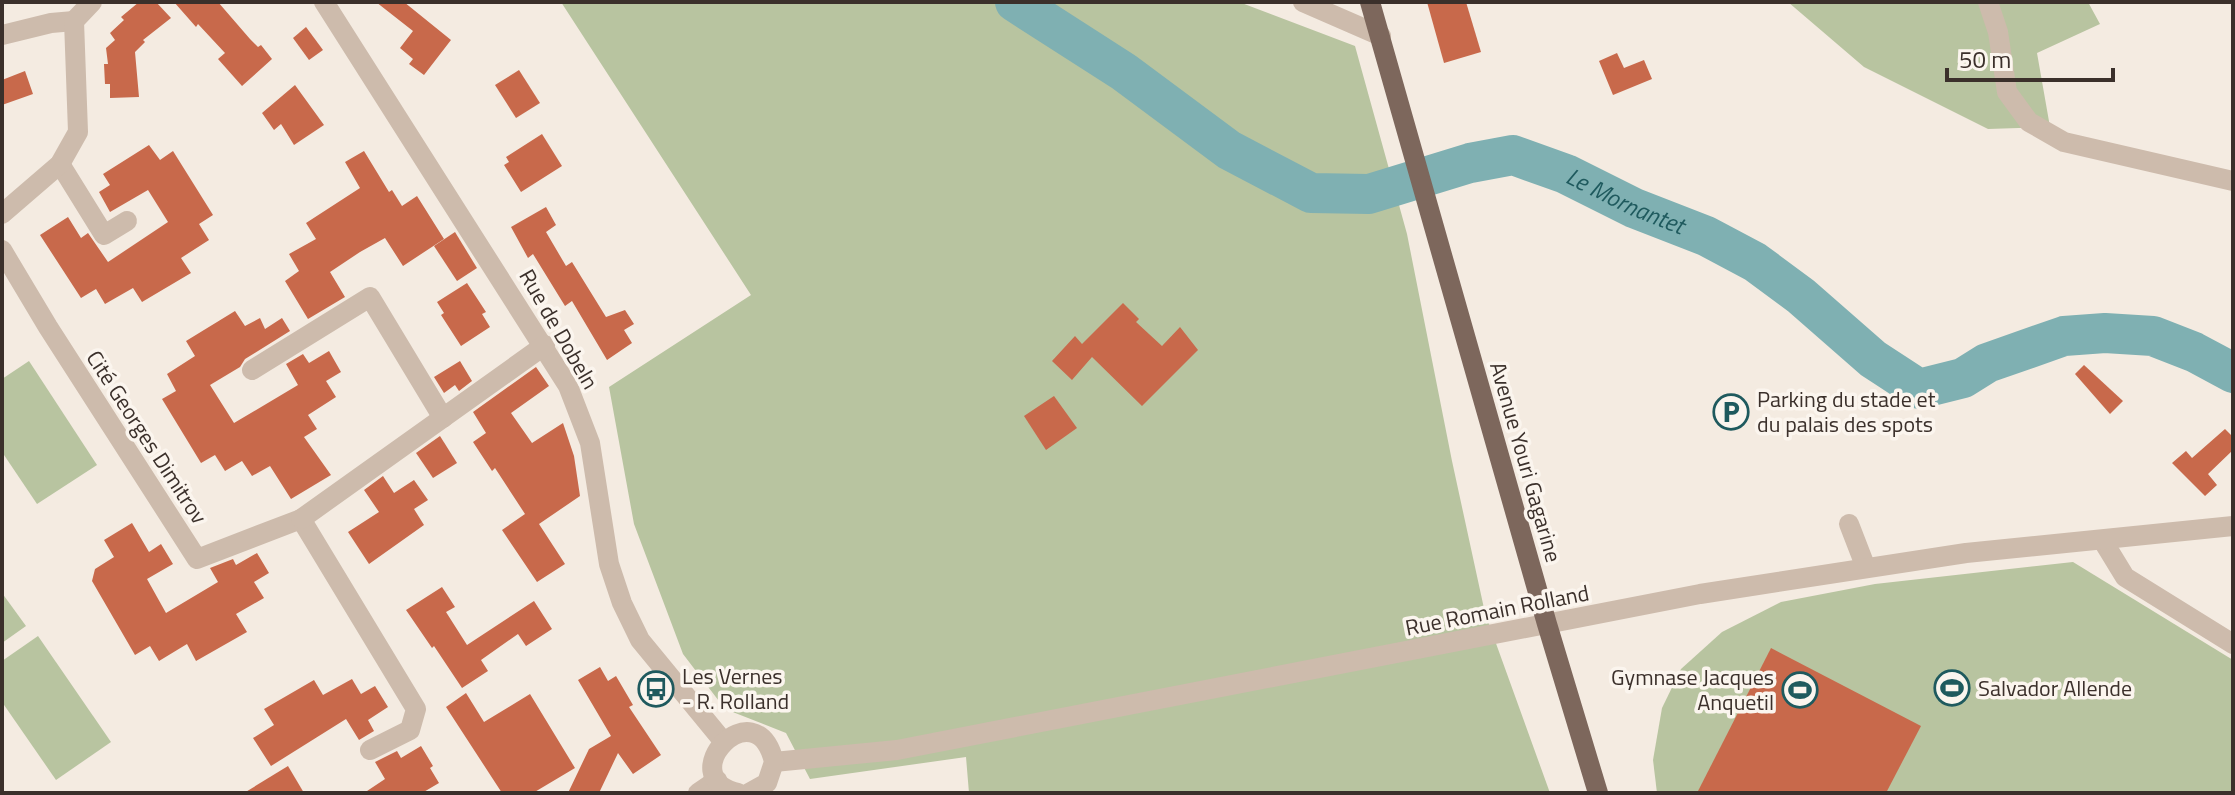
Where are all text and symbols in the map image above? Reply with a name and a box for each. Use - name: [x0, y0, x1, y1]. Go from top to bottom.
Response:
- scale bar: [1947, 32, 2113, 82]
- text: 50 m: [1959, 41, 2011, 77]
- water label: Le Mornantet: [1560, 158, 1693, 244]
- street label: Rue de Dobeln: [511, 262, 607, 396]
- street label: Cité Georges Dimitrov: [78, 343, 216, 531]
- street label: Avenue Youri Gagarine: [1481, 358, 1571, 566]
- place label: Parking du stade et du palais des spots: [1757, 382, 1936, 441]
- parking icon: Parking du stade et du palais des spots: [1712, 393, 1750, 431]
- street label: Rue Romain Rolland: [1402, 576, 1592, 644]
- place label: Les Vernes - R. Rolland: [682, 659, 789, 718]
- place label: Gymnase Jacques Anquetil: [1611, 660, 1774, 719]
- sports icon: Salvador Allende: [1933, 669, 1971, 707]
- bus stop icon: Les Vernes - R. Rolland: [637, 670, 675, 708]
- sports icon: Gymnase Jacques Anquetil: [1781, 671, 1819, 709]
- place label: Salvador Allende: [1978, 671, 2132, 705]

